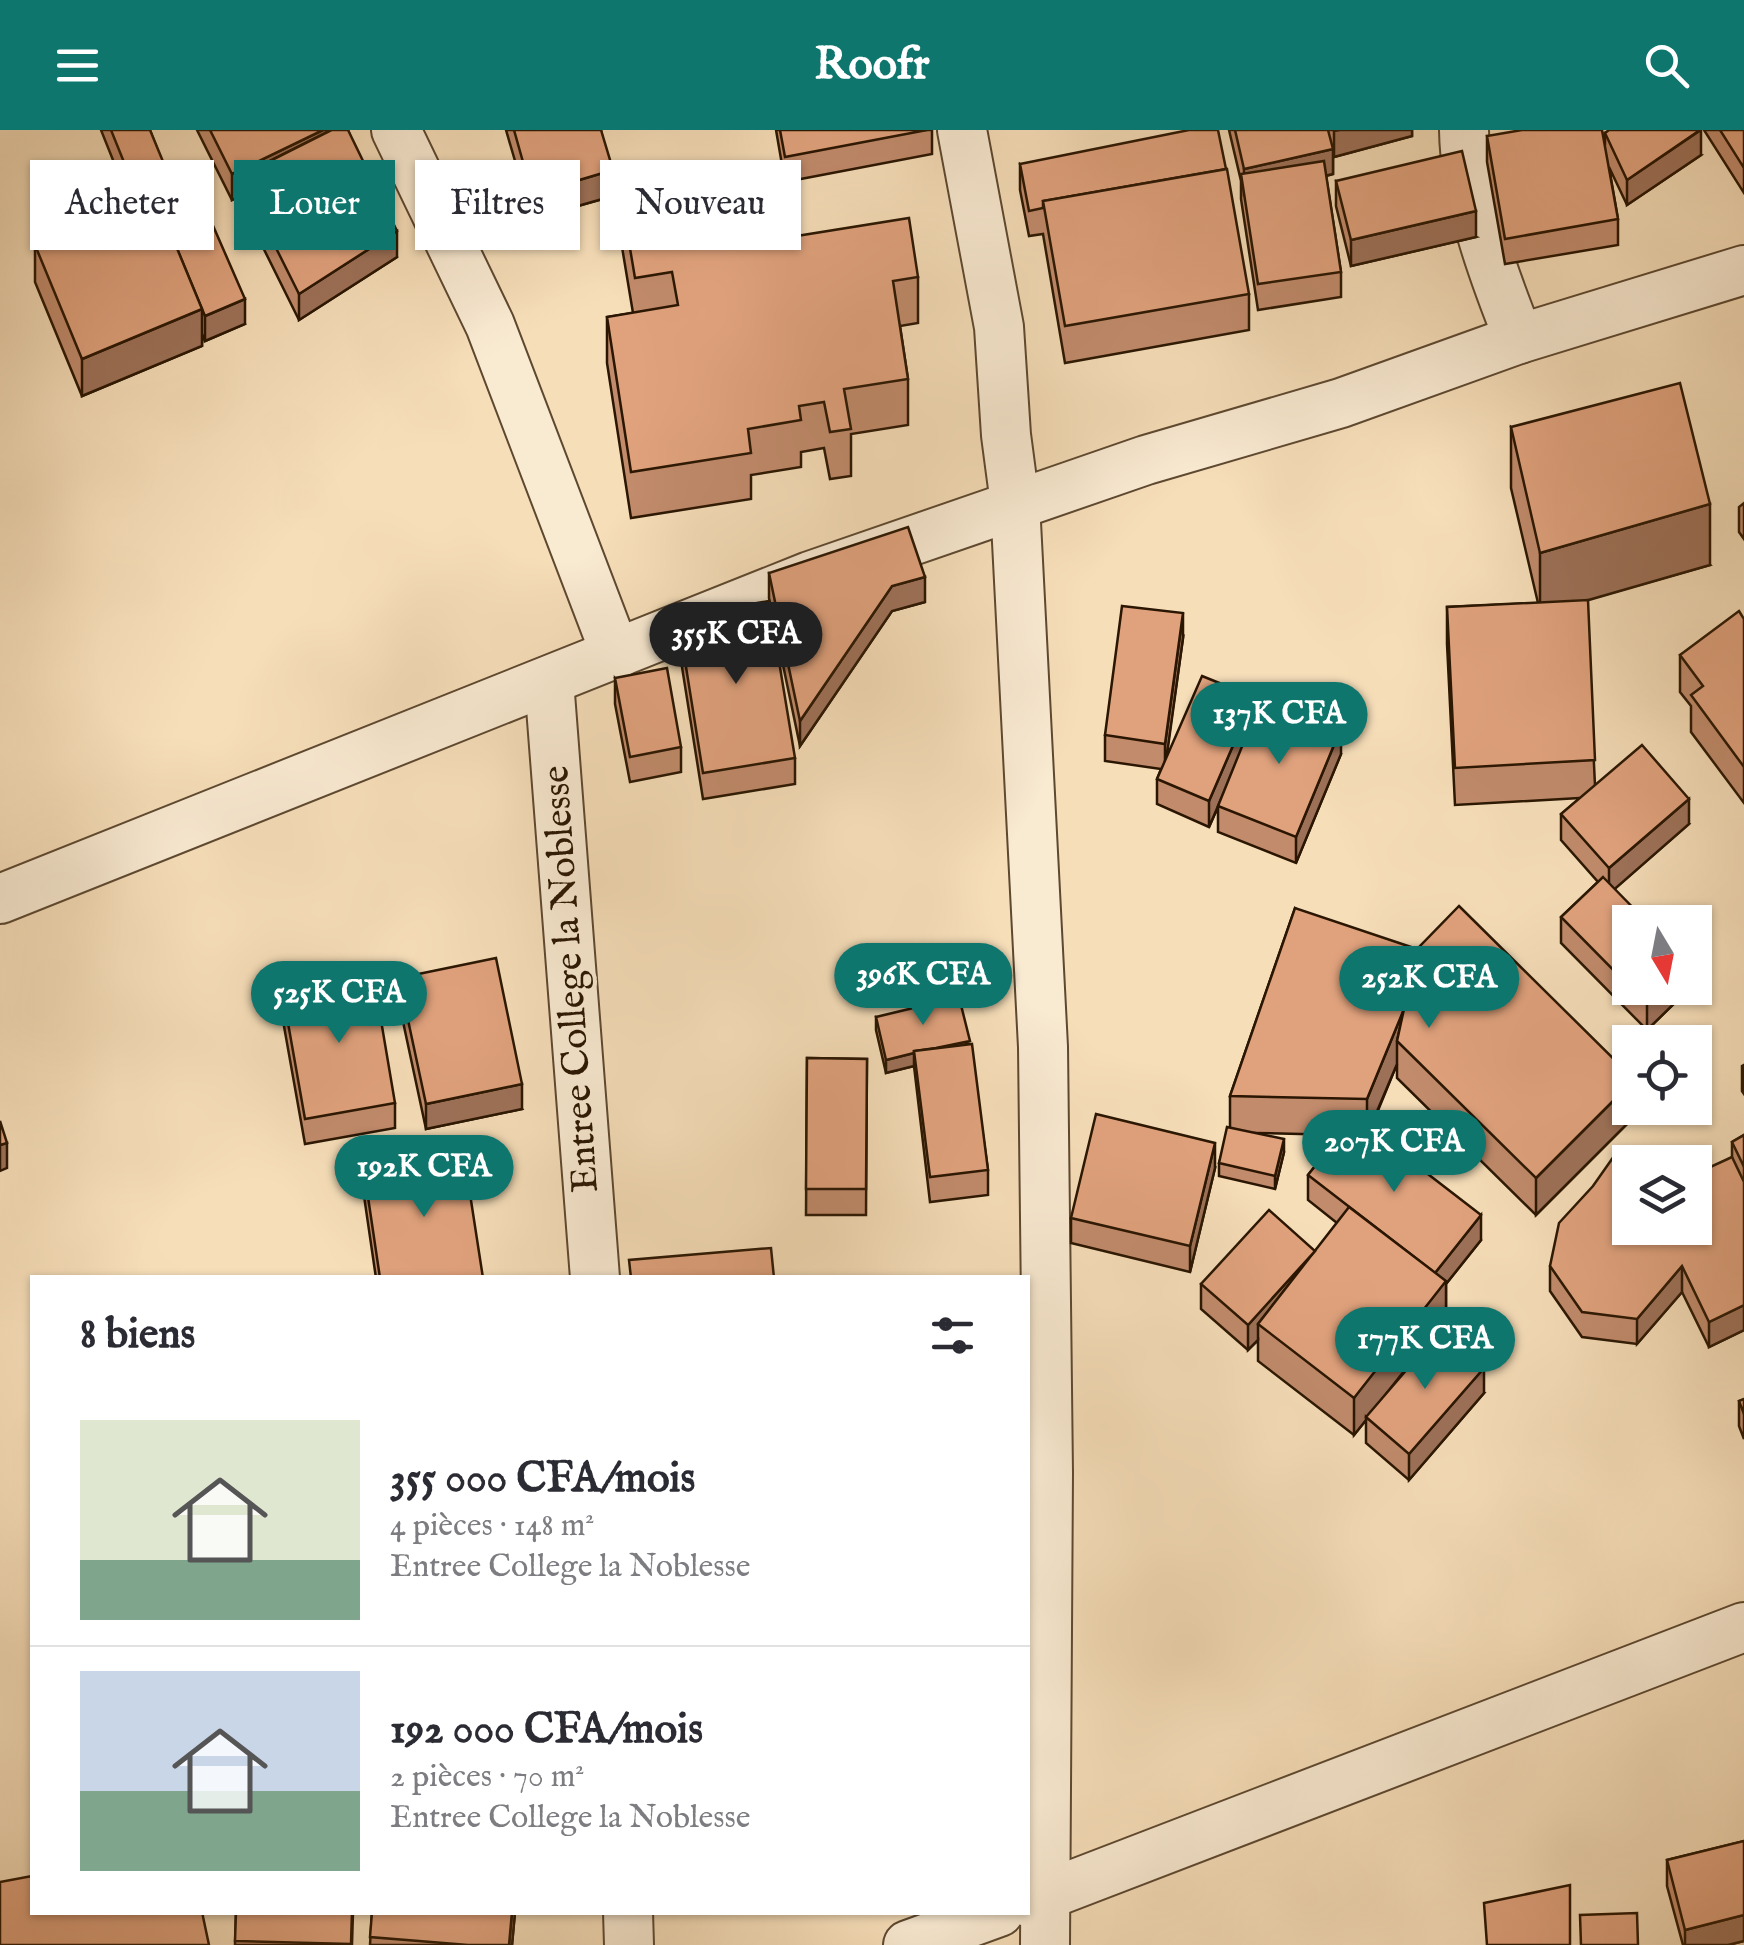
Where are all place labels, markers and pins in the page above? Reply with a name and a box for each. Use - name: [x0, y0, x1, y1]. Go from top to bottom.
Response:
- pin: 355K CFA: [633, 602, 839, 687]
- pin: 137K CFA: [1176, 682, 1382, 767]
- pin: 396K CFA: [820, 943, 1026, 1028]
- pin: 252K CFA: [1326, 946, 1532, 1031]
- pin: 525K CFA: [236, 961, 442, 1046]
- pin: 207K CFA: [1291, 1110, 1497, 1195]
- pin: 192K CFA: [321, 1135, 527, 1220]
- pin: 177K CFA: [1322, 1307, 1528, 1392]

